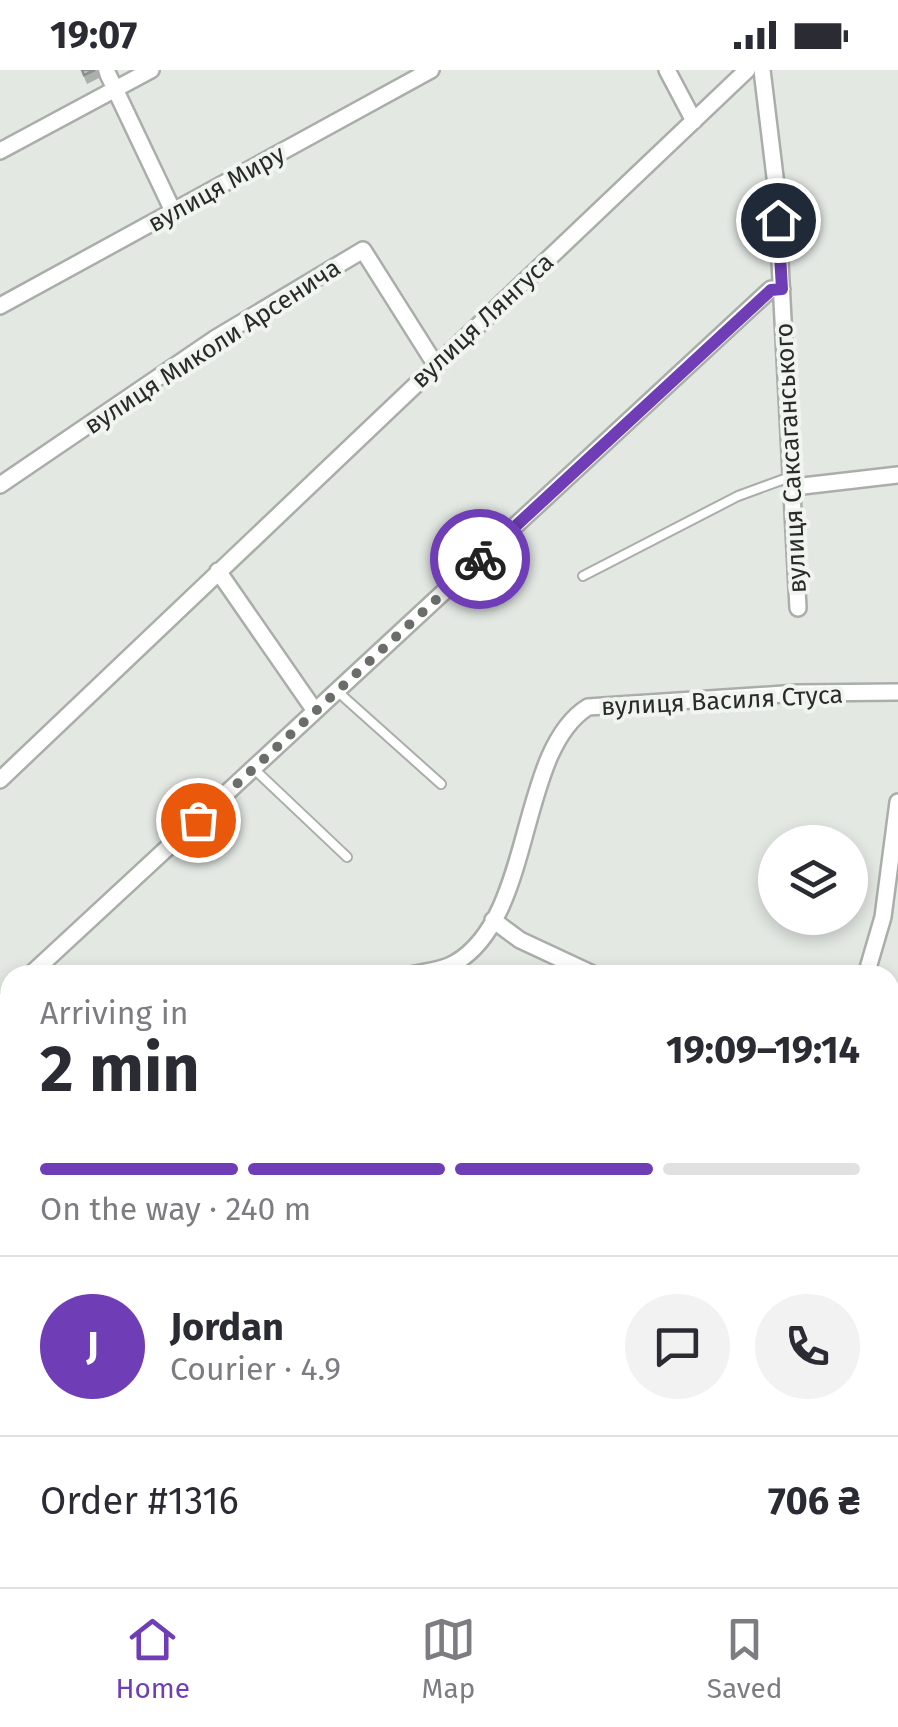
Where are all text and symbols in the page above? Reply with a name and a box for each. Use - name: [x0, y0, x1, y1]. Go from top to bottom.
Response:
- text: 19:07: [50, 12, 137, 58]
- street label: вулиця Миру: [143, 139, 291, 239]
- pin: [736, 178, 821, 263]
- icon: home: [751, 193, 806, 248]
- street label: вулиця Лянгуса: [405, 247, 560, 394]
- street label: вулиця Миколи Арсенича: [79, 253, 346, 441]
- street label: вулиця Саксаганського: [769, 322, 813, 594]
- courier: [430, 509, 530, 609]
- icon: bike: [453, 532, 508, 587]
- street label: вулиця Василя Стуса: [600, 680, 844, 722]
- pin: [156, 778, 241, 863]
- icon: bag: [171, 793, 226, 848]
- map controls: [758, 825, 868, 935]
- button: layers: [758, 825, 868, 935]
- text: Arriving in: [40, 994, 188, 1032]
- text: 19:09–19:14: [666, 1027, 860, 1073]
- text: 2 min: [40, 1030, 200, 1108]
- text: On the way · 240 m: [40, 1190, 311, 1228]
- button: chat: [625, 1294, 730, 1399]
- button: phone: [755, 1294, 860, 1399]
- text: Jordan: [170, 1304, 284, 1350]
- text: J: [86, 1323, 99, 1369]
- text: Courier · 4.9: [170, 1350, 341, 1388]
- text: Order #1316: [40, 1478, 239, 1524]
- text: 706 ₴: [768, 1478, 860, 1524]
- tab: Home: [115, 1612, 190, 1705]
- tab: Map: [421, 1612, 476, 1705]
- tab: Saved: [707, 1612, 783, 1705]

